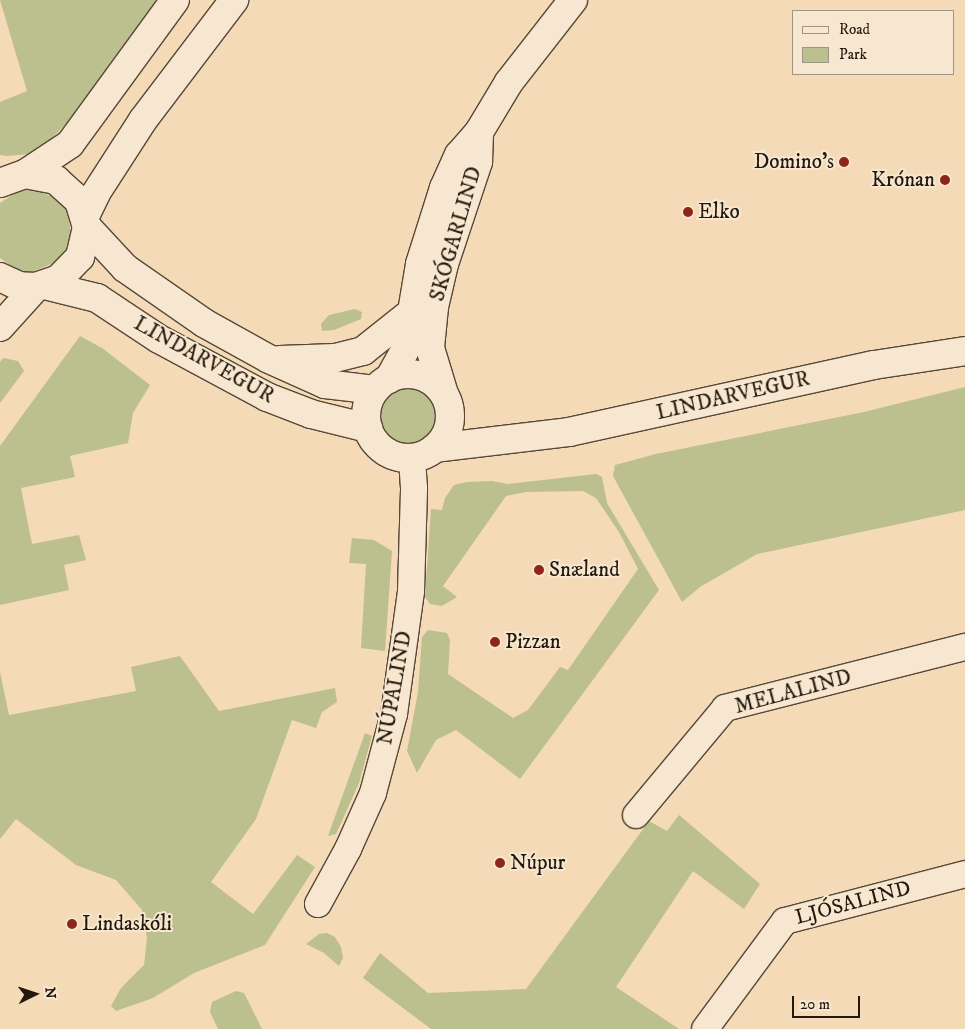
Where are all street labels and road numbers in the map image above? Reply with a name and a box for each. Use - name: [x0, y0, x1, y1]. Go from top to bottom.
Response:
- street label: SKÓGARLIND: [425, 164, 487, 304]
- street label: LINDARVEGUR: [129, 311, 279, 409]
- street label: LINDARVEGUR: [654, 366, 812, 426]
- street label: NÚPALIND: [373, 629, 417, 747]
- street label: MELALIND: [732, 664, 854, 720]
- street label: LJÓSALIND: [792, 875, 914, 931]

